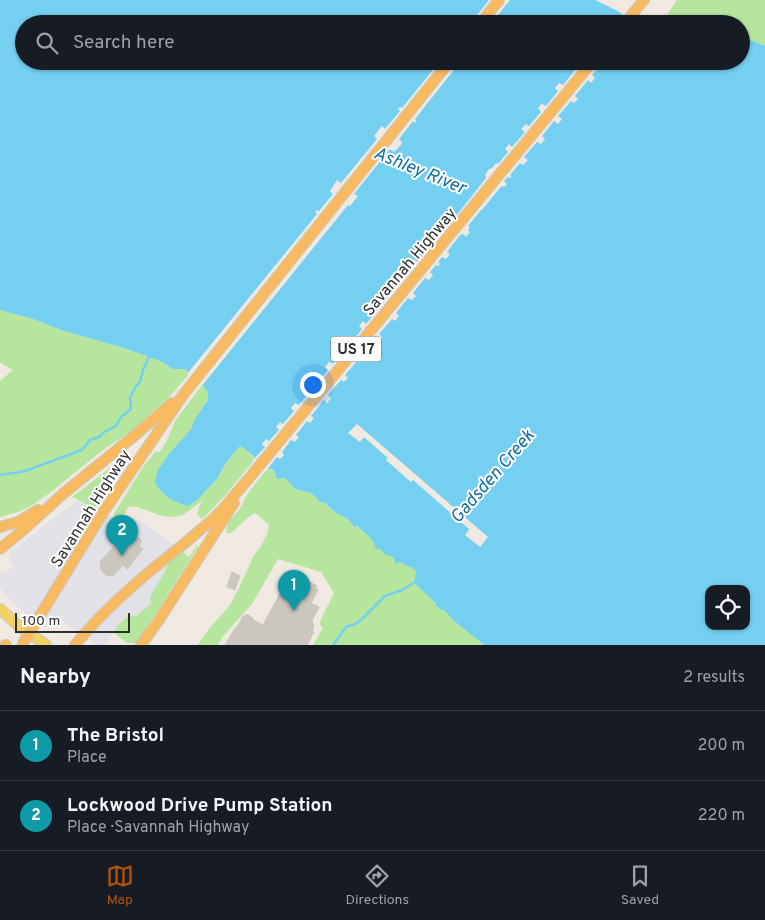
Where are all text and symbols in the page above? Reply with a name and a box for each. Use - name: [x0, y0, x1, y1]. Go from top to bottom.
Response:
- search box: [15, 15, 750, 70]
- icon: search: [33, 29, 61, 57]
- text: Search here: [73, 31, 175, 55]
- water label: Ashley River: [370, 143, 471, 201]
- street label: Savannah Highway: [359, 204, 462, 320]
- road number: US 17: [331, 336, 381, 362]
- your location: [300, 372, 326, 398]
- water label: Gadsden Creek: [446, 425, 541, 529]
- street label: Savannah Highway: [47, 446, 136, 572]
- pin: 2: [106, 515, 138, 556]
- pin: 1: [278, 570, 310, 611]
- map controls: [705, 585, 750, 630]
- button: locate: [705, 585, 750, 630]
- scale bar: [15, 610, 130, 633]
- text: 100 m: [22, 613, 60, 630]
- text: Nearby: [20, 664, 91, 691]
- text: 2 results: [683, 668, 745, 688]
- text: The Bristol: [67, 724, 164, 748]
- text: 1: [33, 736, 39, 756]
- text: 200 m: [697, 736, 745, 756]
- text: Place: [67, 748, 107, 768]
- text: Lockwood Drive Pump Station: [67, 794, 332, 818]
- text: 2: [31, 806, 41, 826]
- text: 220 m: [698, 806, 745, 826]
- text: Place · Savannah Highway: [67, 818, 249, 838]
- tab: Map: [106, 862, 134, 909]
- tab: Directions: [345, 862, 409, 909]
- tab: Saved: [621, 862, 659, 909]

